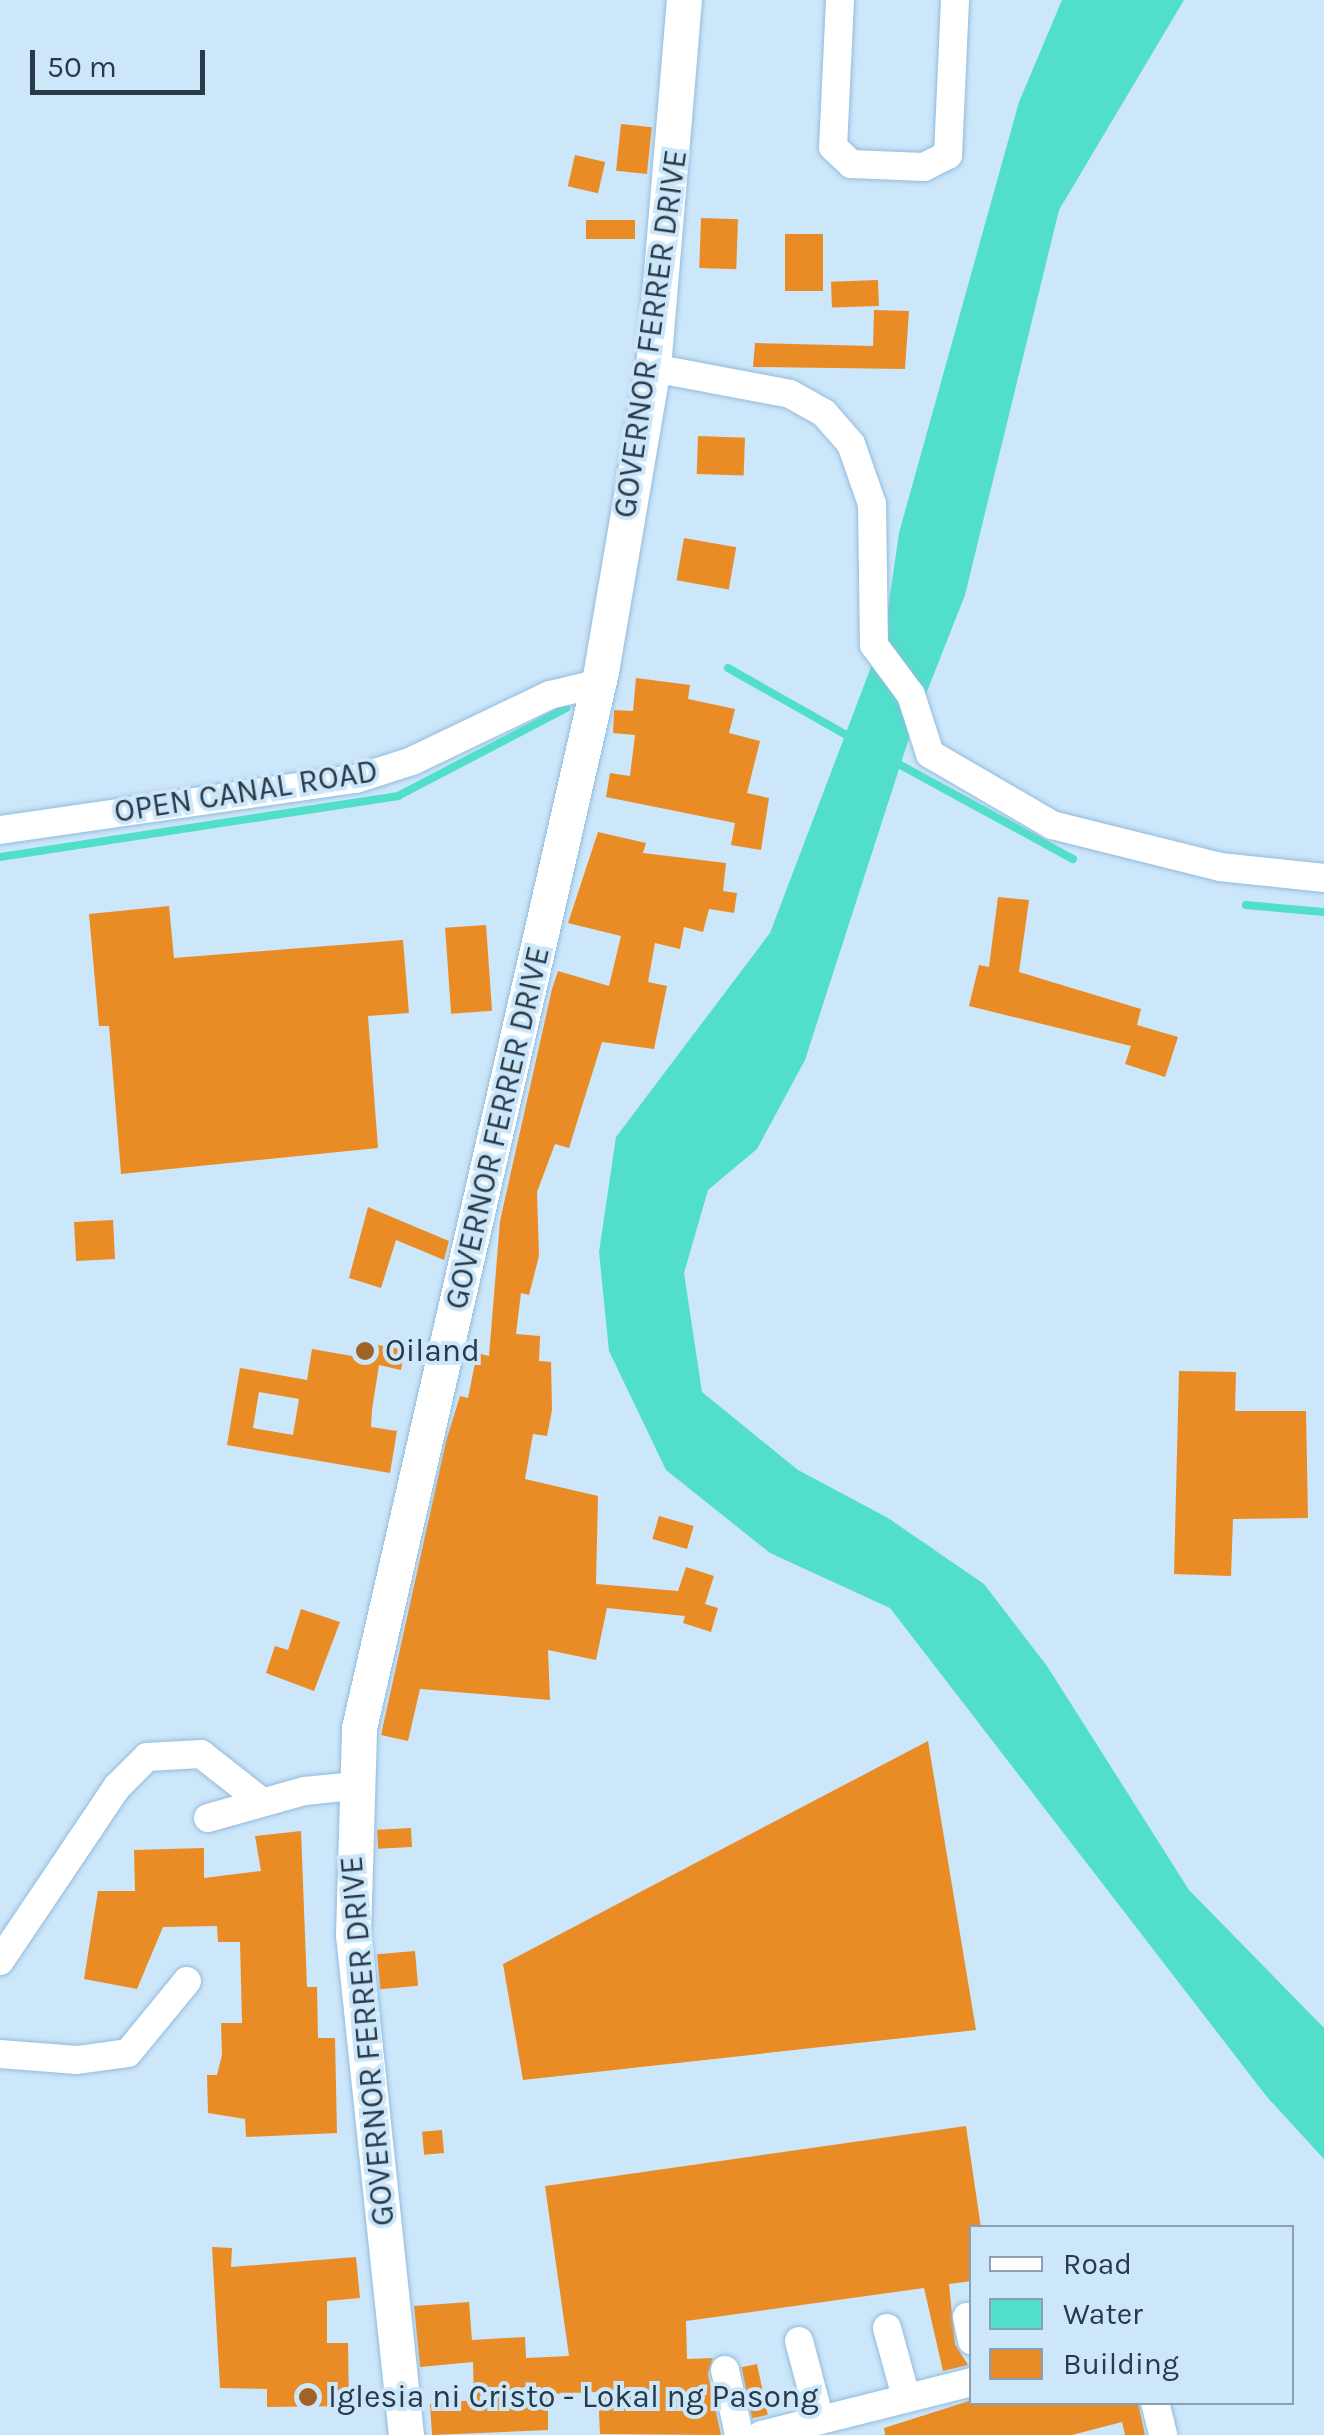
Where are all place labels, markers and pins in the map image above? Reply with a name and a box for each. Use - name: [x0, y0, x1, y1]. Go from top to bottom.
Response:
- place label: Oiland: [385, 1332, 480, 1370]
- marker: Oiland: [354, 1340, 376, 1362]
- place label: Iglesia ni Cristo - Lokal ng Pasong: [328, 2378, 818, 2416]
- marker: Iglesia ni Cristo - Lokal ng Pasong: [297, 2386, 319, 2408]

